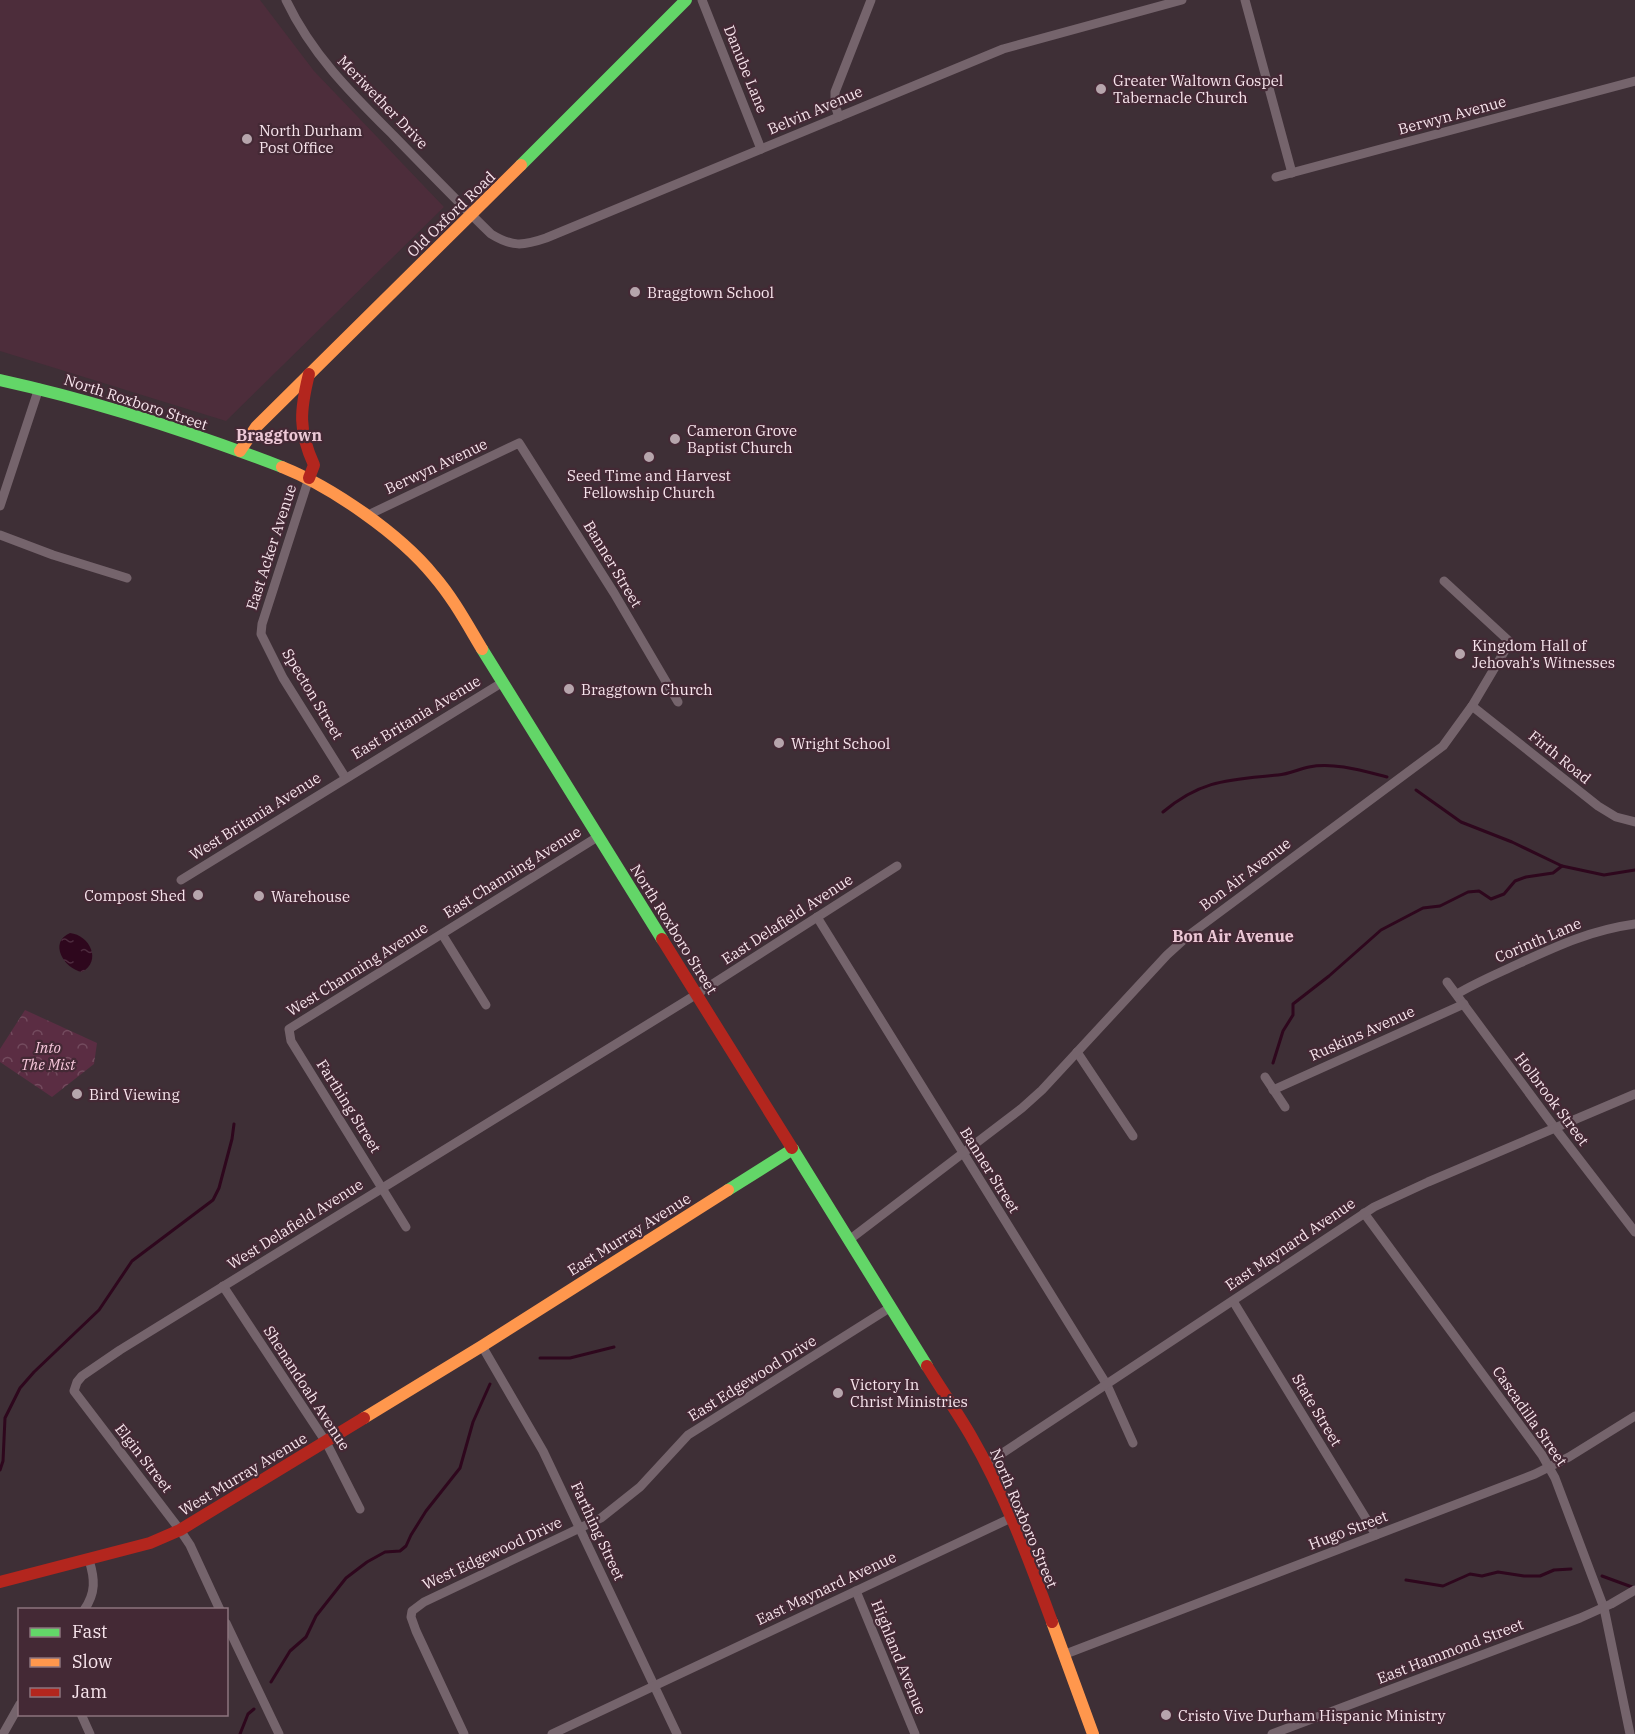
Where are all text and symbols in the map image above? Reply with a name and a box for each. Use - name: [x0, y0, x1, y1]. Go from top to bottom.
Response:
- street label: Danube Lane: [720, 22, 772, 116]
- street label: Meriwether Drive: [334, 51, 432, 153]
- place label: Greater Waltown Gospel Tabernacle Church: [1113, 71, 1283, 107]
- street label: Belvin Avenue: [765, 81, 865, 139]
- marker: Greater Waltown Gospel Tabernacle Church: [1094, 82, 1108, 96]
- street label: Berwyn Avenue: [1396, 91, 1508, 139]
- place label: North Durham Post Office: [259, 121, 362, 157]
- marker: North Durham Post Office: [240, 132, 254, 146]
- street label: Old Oxford Road: [403, 167, 499, 261]
- place label: Braggtown School: [647, 283, 774, 302]
- marker: Braggtown School: [628, 285, 642, 299]
- street label: North Roxboro Street: [62, 370, 210, 434]
- place label: Cameron Grove Baptist Church: [687, 421, 797, 457]
- district label: Braggtown: [236, 425, 322, 445]
- marker: Cameron Grove Baptist Church: [668, 432, 682, 446]
- street label: Berwyn Avenue: [382, 434, 490, 498]
- marker: Seed Time and Harvest Fellowship Church: [642, 450, 656, 464]
- place label: Seed Time and Harvest Fellowship Church: [567, 466, 731, 502]
- street label: East Acker Avenue: [242, 482, 300, 612]
- street label: Banner Street: [580, 517, 646, 611]
- place label: Kingdom Hall of Jehovah’s Witnesses: [1472, 636, 1615, 672]
- street label: Specton Street: [278, 645, 348, 743]
- marker: Kingdom Hall of Jehovah’s Witnesses: [1453, 647, 1467, 661]
- street label: East Britania Avenue: [348, 671, 484, 763]
- place label: Braggtown Church: [581, 680, 713, 699]
- marker: Braggtown Church: [562, 682, 576, 696]
- street label: Firth Road: [1525, 726, 1595, 788]
- place label: Wright School: [791, 734, 890, 753]
- marker: Wright School: [772, 736, 786, 750]
- street label: West Britania Avenue: [186, 768, 324, 864]
- street label: East Channing Avenue: [440, 822, 584, 922]
- street label: Bon Air Avenue: [1196, 833, 1294, 915]
- street label: North Roxboro Street: [626, 860, 722, 998]
- street label: East Delafield Avenue: [718, 870, 856, 968]
- place label: Compost Shed: [84, 886, 186, 905]
- place label: Warehouse: [271, 887, 350, 906]
- marker: Compost Shed: [191, 888, 205, 902]
- marker: Warehouse: [252, 889, 266, 903]
- street label: Corinth Lane: [1492, 913, 1584, 967]
- street label: West Channing Avenue: [283, 918, 431, 1020]
- district label: Bon Air Avenue: [1172, 926, 1294, 946]
- street label: Ruskins Avenue: [1306, 1001, 1418, 1065]
- park label: Into The Mist: [21, 1038, 76, 1074]
- street label: Holbrook Street: [1511, 1049, 1593, 1149]
- street label: Farthing Street: [313, 1056, 385, 1156]
- place label: Bird Viewing: [89, 1085, 180, 1104]
- marker: Bird Viewing: [70, 1087, 84, 1101]
- street label: Banner Street: [956, 1124, 1024, 1216]
- street label: West Delafield Avenue: [224, 1174, 366, 1274]
- street label: East Murray Avenue: [564, 1188, 694, 1280]
- street label: East Maynard Avenue: [1221, 1193, 1359, 1295]
- street label: Shenandoah Avenue: [260, 1322, 354, 1454]
- street label: East Edgewood Drive: [684, 1331, 820, 1425]
- street label: Cascadilla Street: [1488, 1362, 1572, 1470]
- street label: State Street: [1288, 1370, 1346, 1450]
- place label: Victory In Christ Ministries: [850, 1375, 968, 1411]
- marker: Victory In Christ Ministries: [831, 1386, 845, 1400]
- street label: Elgin Street: [111, 1420, 177, 1496]
- street label: West Murray Avenue: [176, 1428, 310, 1520]
- street label: North Roxboro Street: [986, 1445, 1062, 1591]
- street label: Farthing Street: [567, 1479, 629, 1583]
- street label: Hugo Street: [1306, 1506, 1390, 1554]
- street label: West Edgewood Drive: [419, 1512, 565, 1594]
- street label: East Maynard Avenue: [753, 1547, 899, 1629]
- street label: Highland Avenue: [867, 1597, 931, 1717]
- legend: [18, 1608, 228, 1716]
- street label: East Hammond Street: [1374, 1614, 1526, 1688]
- text: Fast: [72, 1620, 107, 1643]
- text: Slow: [72, 1650, 112, 1673]
- text: Jam: [72, 1680, 107, 1703]
- place label: Cristo Vive Durham Hispanic Ministry: [1178, 1706, 1446, 1725]
- marker: Cristo Vive Durham Hispanic Ministry: [1159, 1708, 1173, 1722]

